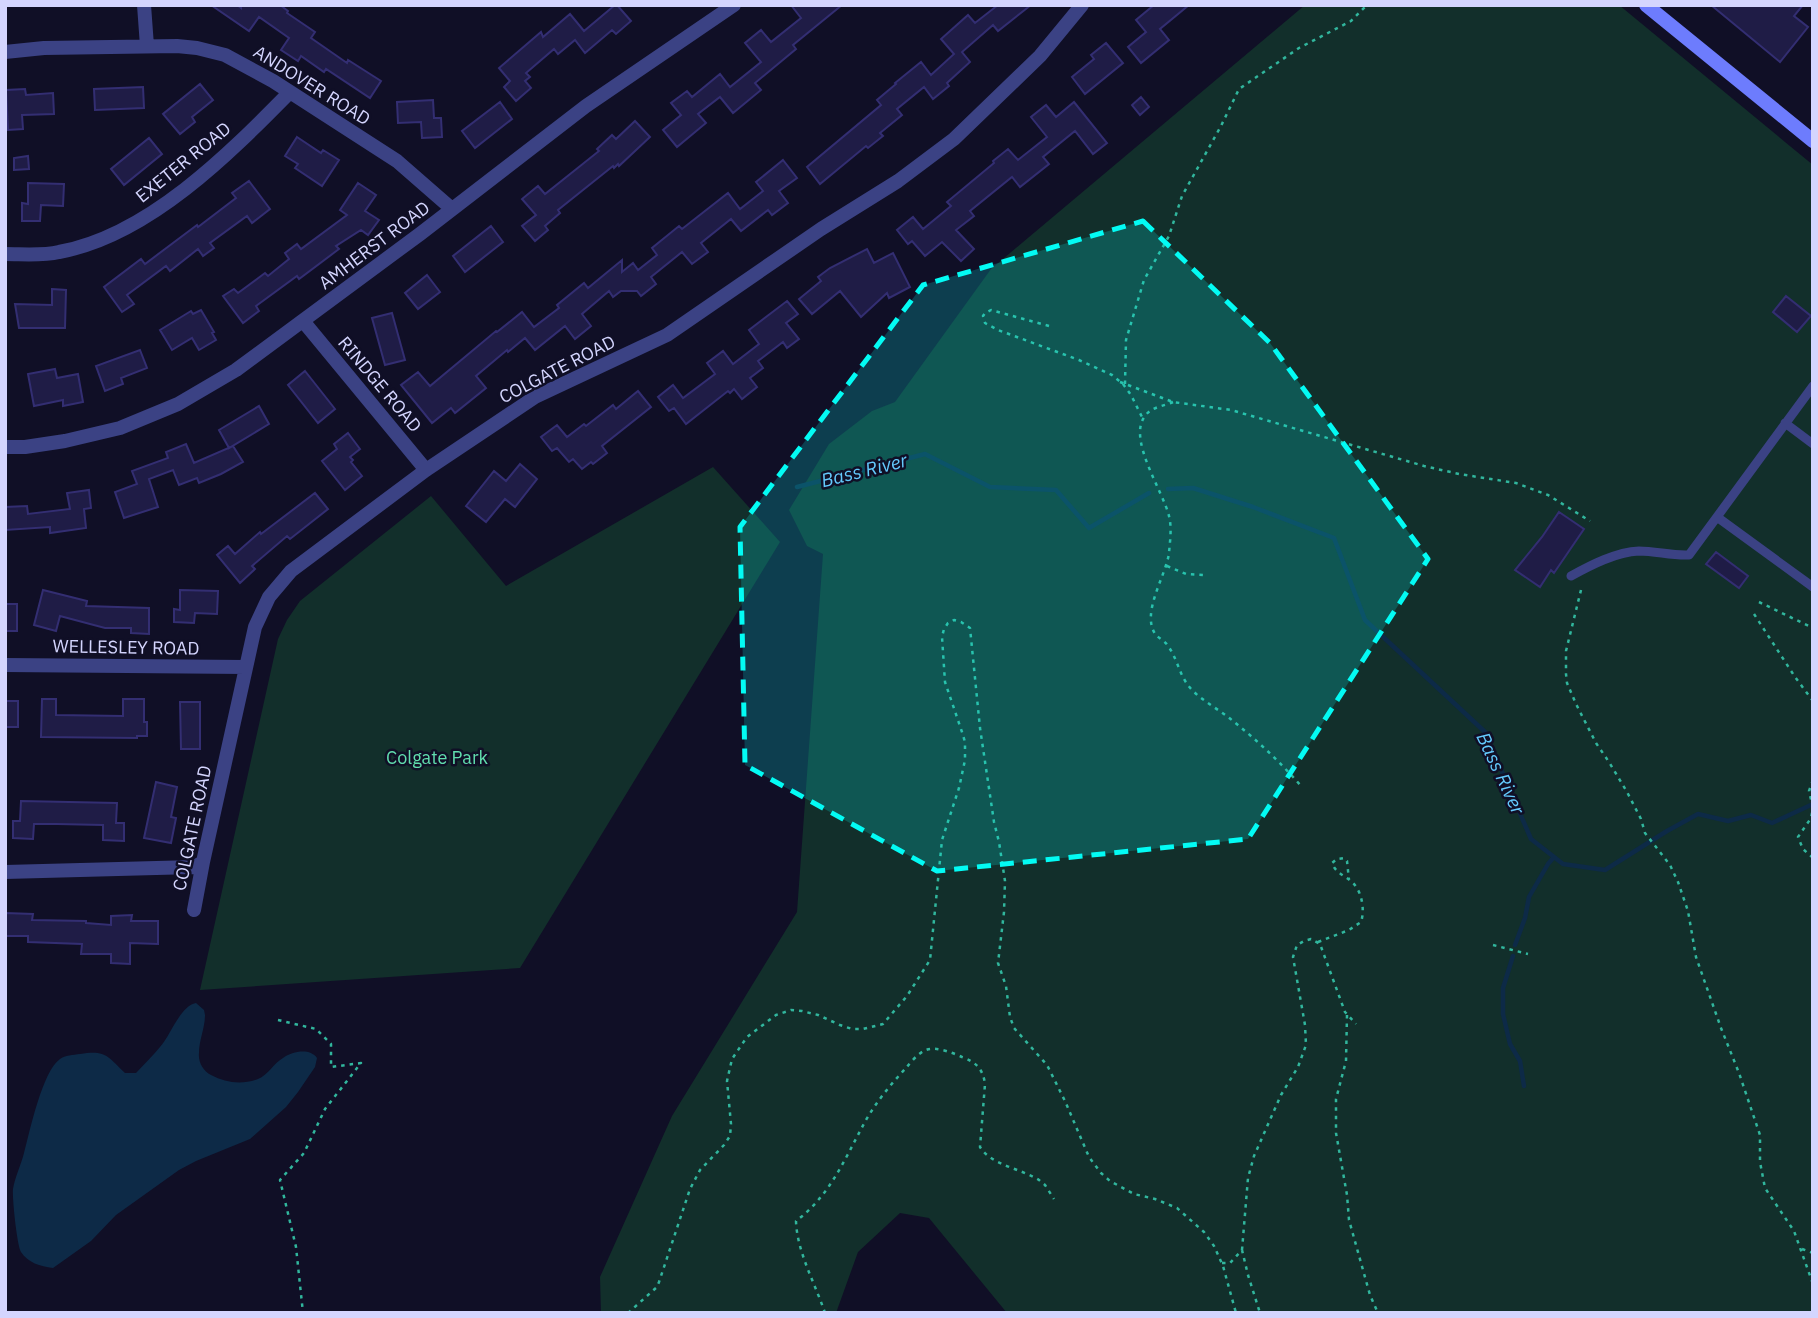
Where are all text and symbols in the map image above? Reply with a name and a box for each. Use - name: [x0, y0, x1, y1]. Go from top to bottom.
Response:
- street label: ANDOVER ROAD: [249, 40, 375, 130]
- street label: EXETER ROAD: [131, 117, 235, 207]
- street label: AMHERST ROAD: [314, 196, 434, 294]
- street label: COLGATE ROAD: [495, 330, 619, 408]
- street label: RINDGE ROAD: [333, 331, 427, 437]
- water label: Bass River: [819, 447, 911, 492]
- street label: WELLESLEY ROAD: [52, 634, 200, 660]
- water label: Bass River: [1472, 728, 1531, 819]
- park label: Colgate Park: [386, 746, 489, 769]
- street label: COLGATE ROAD: [167, 763, 217, 893]

